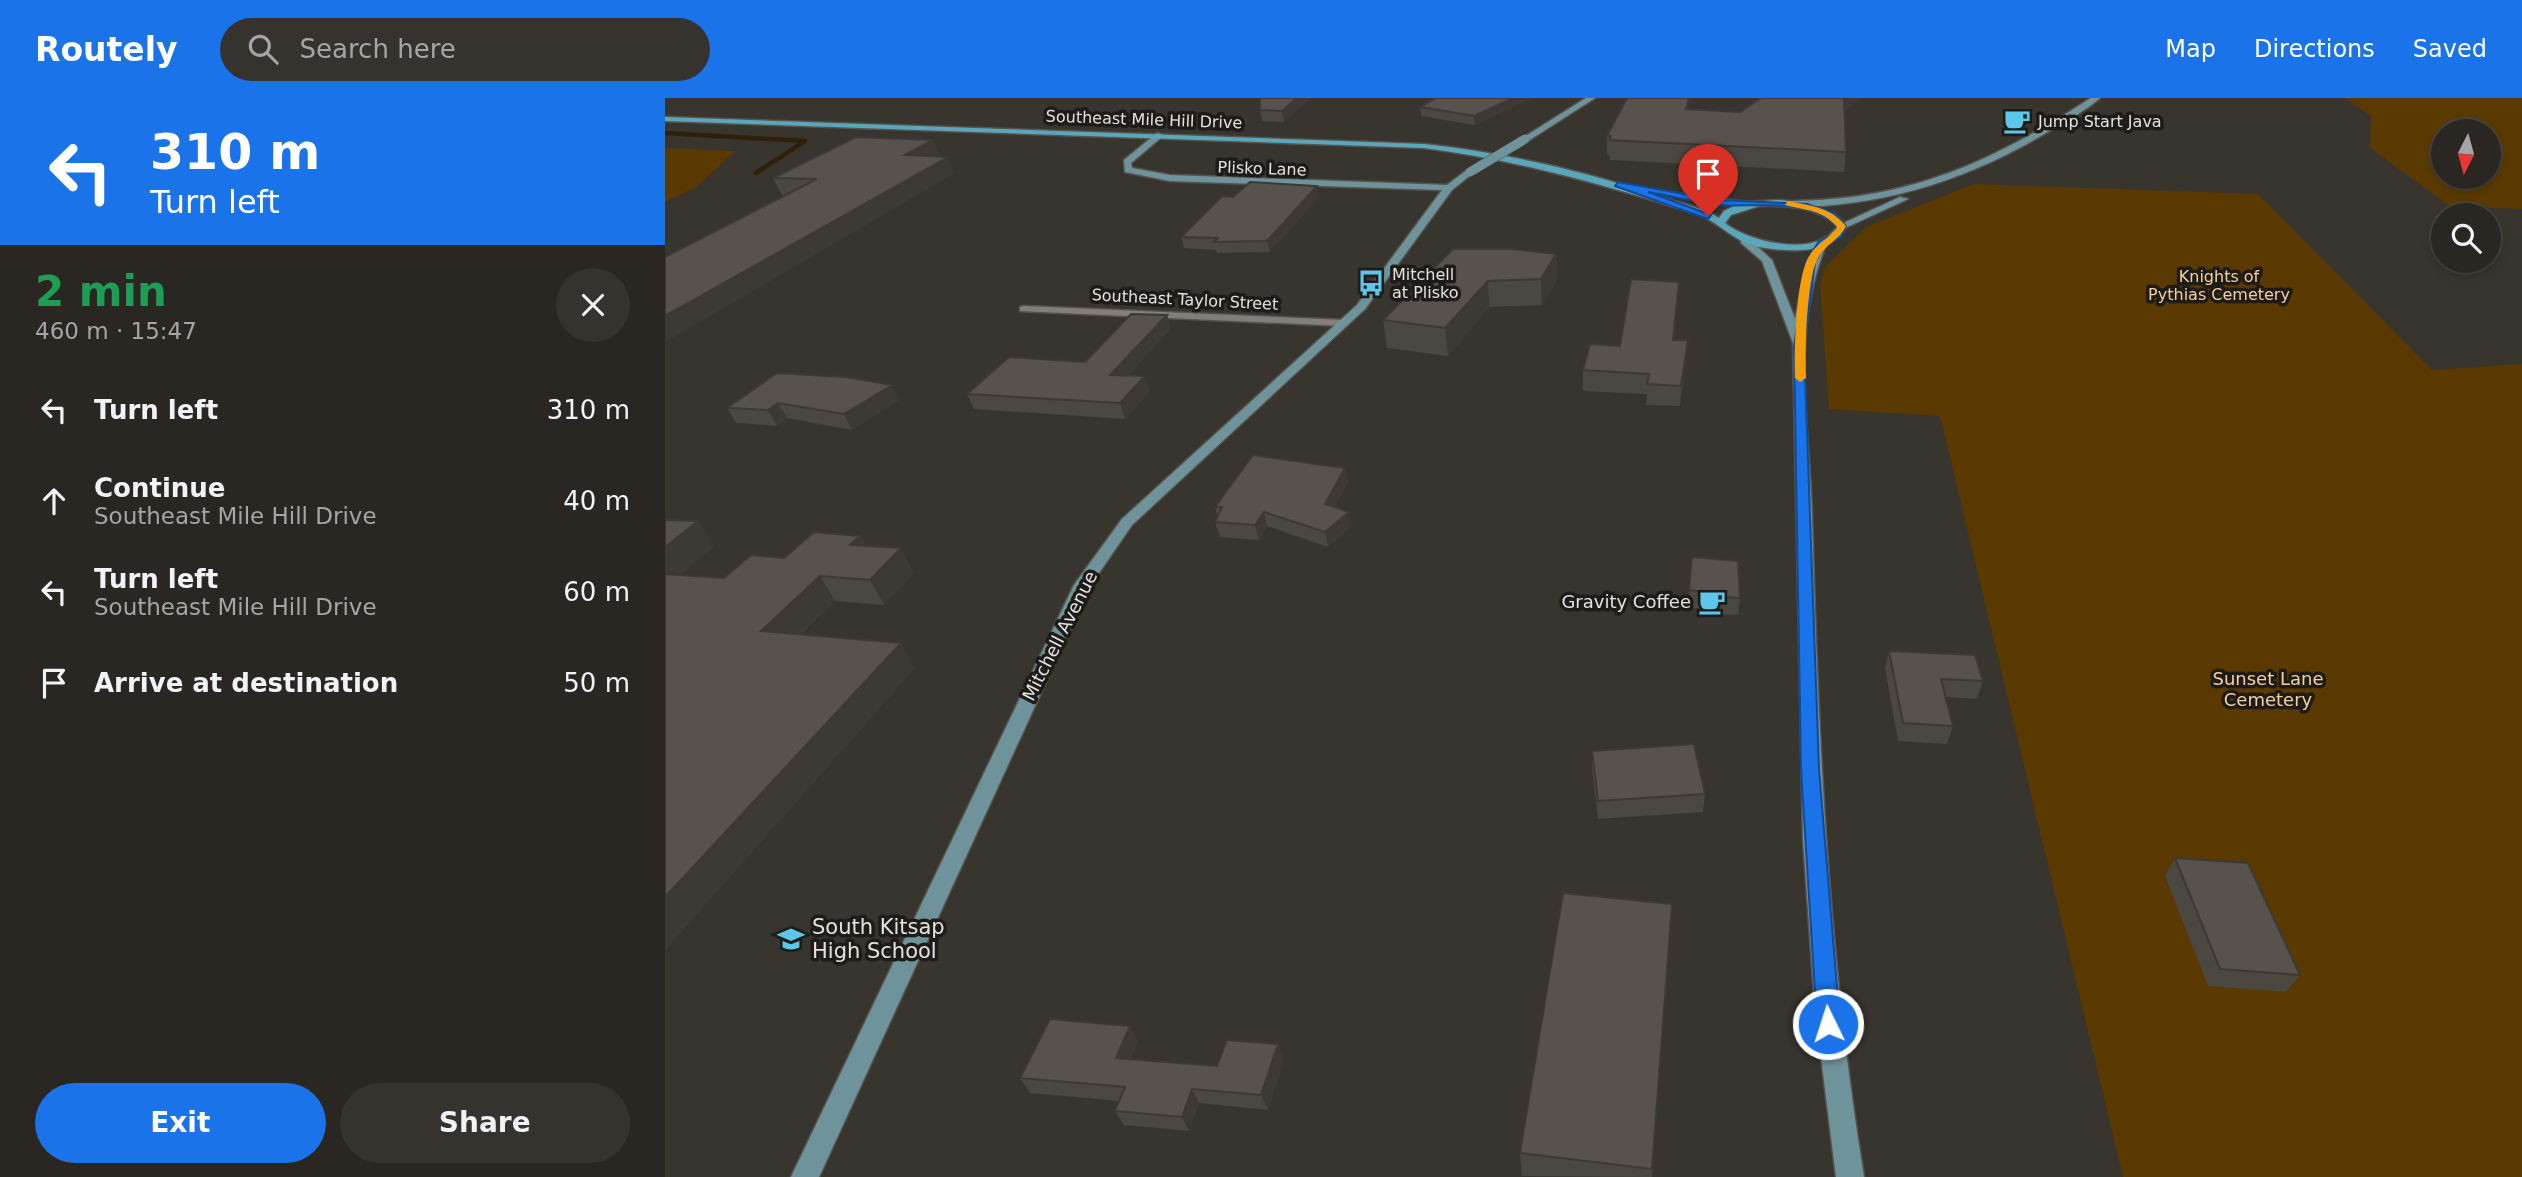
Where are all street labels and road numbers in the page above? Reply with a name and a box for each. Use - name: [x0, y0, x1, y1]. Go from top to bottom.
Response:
- street label: Southeast Mile Hill Drive: [1045, 107, 1243, 132]
- street label: Plisko Lane: [1217, 157, 1307, 180]
- street label: Southeast Taylor Street: [1091, 285, 1279, 314]
- street label: Mitchell Avenue: [1018, 567, 1101, 704]

